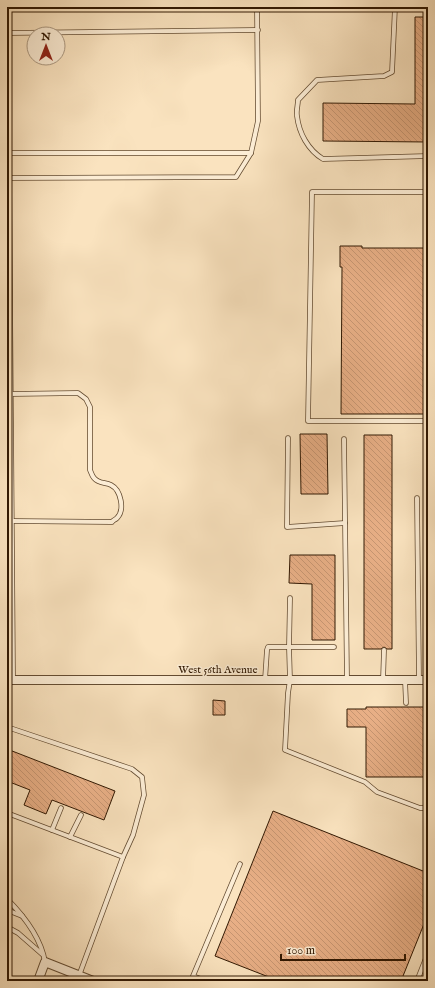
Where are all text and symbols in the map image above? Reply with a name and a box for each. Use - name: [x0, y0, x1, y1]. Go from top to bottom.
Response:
- north arrow: [26, 26, 66, 66]
- text: N: [40, 30, 51, 44]
- street label: West 56th Avenue: [178, 663, 258, 677]
- scale bar: [281, 936, 405, 962]
- text: 100 m: [287, 943, 315, 958]

